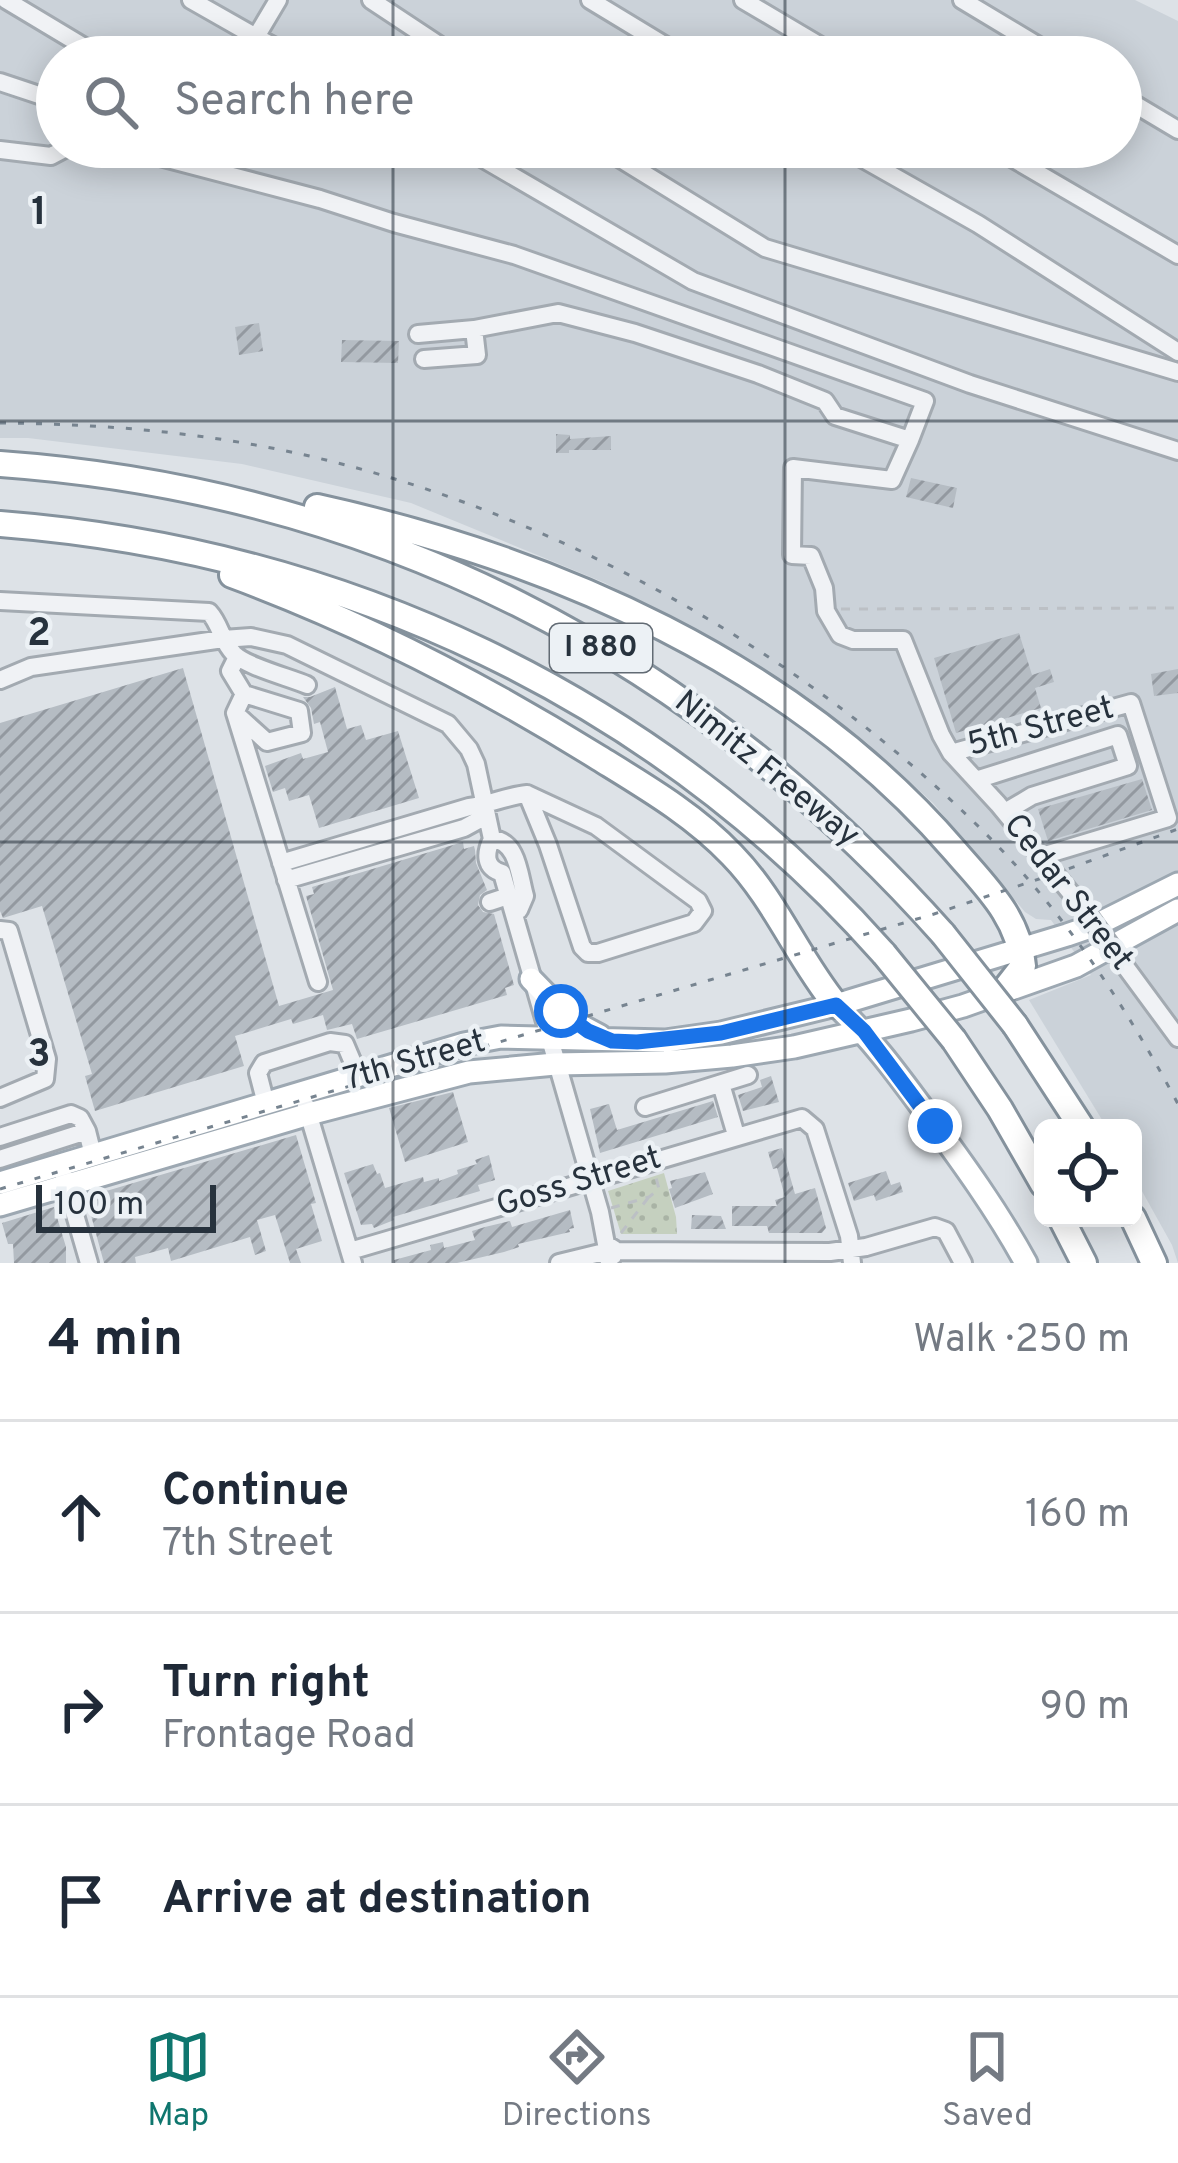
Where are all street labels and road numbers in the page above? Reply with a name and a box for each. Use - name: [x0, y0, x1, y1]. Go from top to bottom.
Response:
- road number: I 880: [550, 624, 652, 672]
- street label: Nimitz Freeway: [665, 682, 867, 858]
- street label: 5th Street: [963, 688, 1119, 768]
- street label: Cedar Street: [993, 806, 1141, 980]
- street label: 7th Street: [339, 1022, 491, 1102]
- street label: Goss Street: [491, 1138, 667, 1228]

